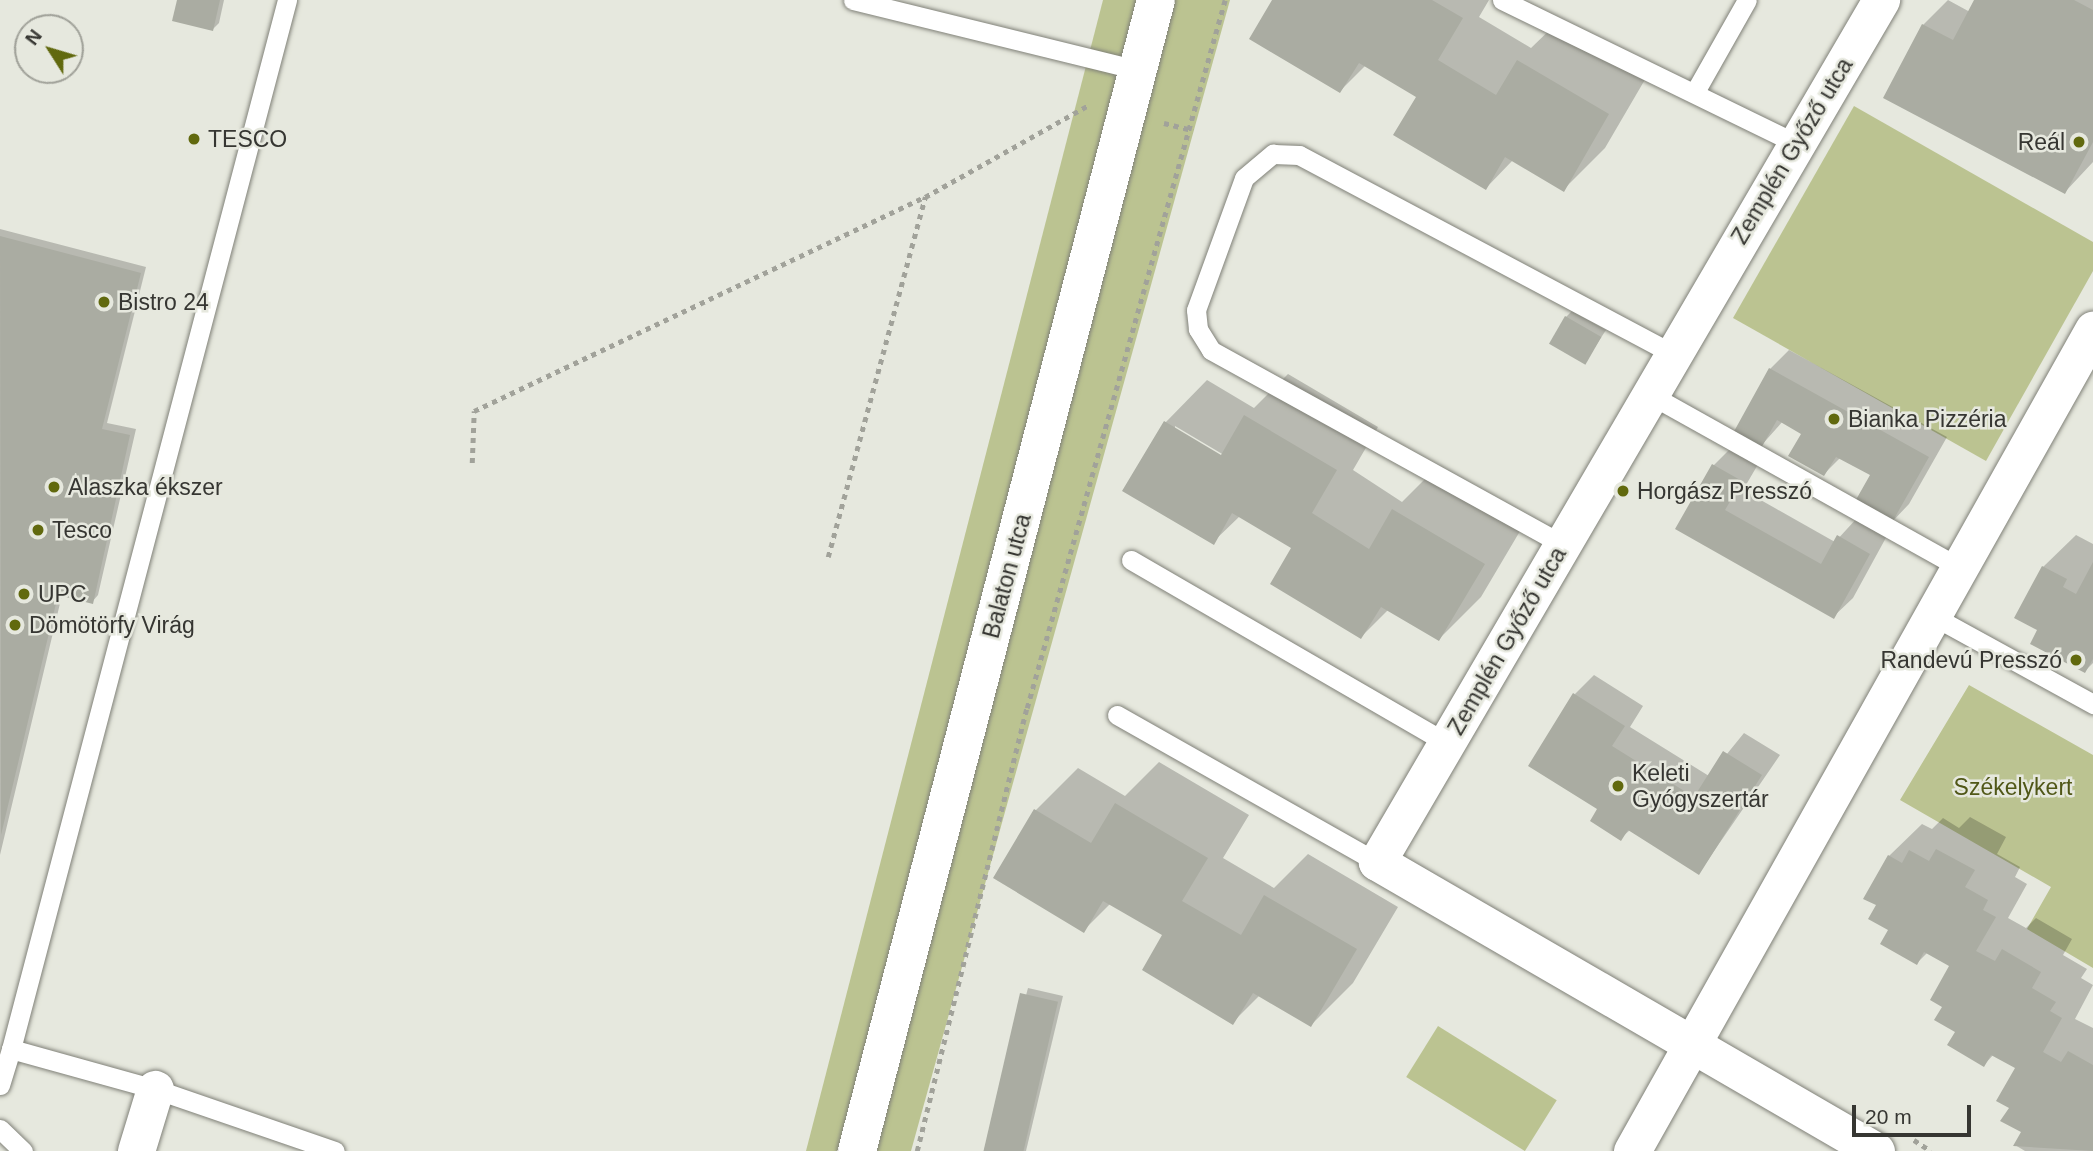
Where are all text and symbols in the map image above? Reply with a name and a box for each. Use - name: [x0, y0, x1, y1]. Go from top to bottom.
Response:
- north arrow: [14, 14, 84, 84]
- text: N: [21, 25, 46, 49]
- street label: Zemplén Győző utca: [1726, 53, 1858, 249]
- place label: TESCO: [208, 125, 287, 153]
- place label: Reál: [2018, 128, 2065, 156]
- marker: TESCO: [186, 131, 202, 147]
- marker: Reál: [2071, 134, 2087, 150]
- place label: Bistro 24: [118, 288, 209, 316]
- marker: Bistro 24: [96, 294, 112, 310]
- place label: Bianka Pizzéria: [1848, 405, 2007, 433]
- marker: Bianka Pizzéria: [1826, 411, 1842, 427]
- place label: Alaszka ékszer: [68, 473, 223, 501]
- place label: Horgász Presszó: [1637, 477, 1812, 505]
- marker: Alaszka ékszer: [46, 479, 62, 495]
- marker: Horgász Presszó: [1615, 483, 1631, 499]
- street label: Balaton utca: [977, 511, 1037, 641]
- place label: Tesco: [52, 516, 112, 544]
- marker: Tesco: [30, 522, 46, 538]
- street label: Zemplén Győző utca: [1442, 542, 1572, 740]
- place label: UPC: [38, 580, 87, 608]
- marker: UPC: [16, 586, 32, 602]
- place label: Dömötörfy Virág: [29, 611, 195, 639]
- marker: Dömötörfy Virág: [7, 617, 23, 633]
- place label: Randevú Presszó: [1880, 646, 2062, 674]
- marker: Randevú Presszó: [2068, 652, 2084, 668]
- place label: Keleti Gyógyszertár: [1632, 759, 1769, 813]
- park label: Székelykert: [1954, 773, 2072, 801]
- marker: Keleti Gyógyszertár: [1610, 778, 1626, 794]
- scale bar: [1855, 1092, 1974, 1136]
- text: 20 m: [1865, 1105, 1912, 1128]

